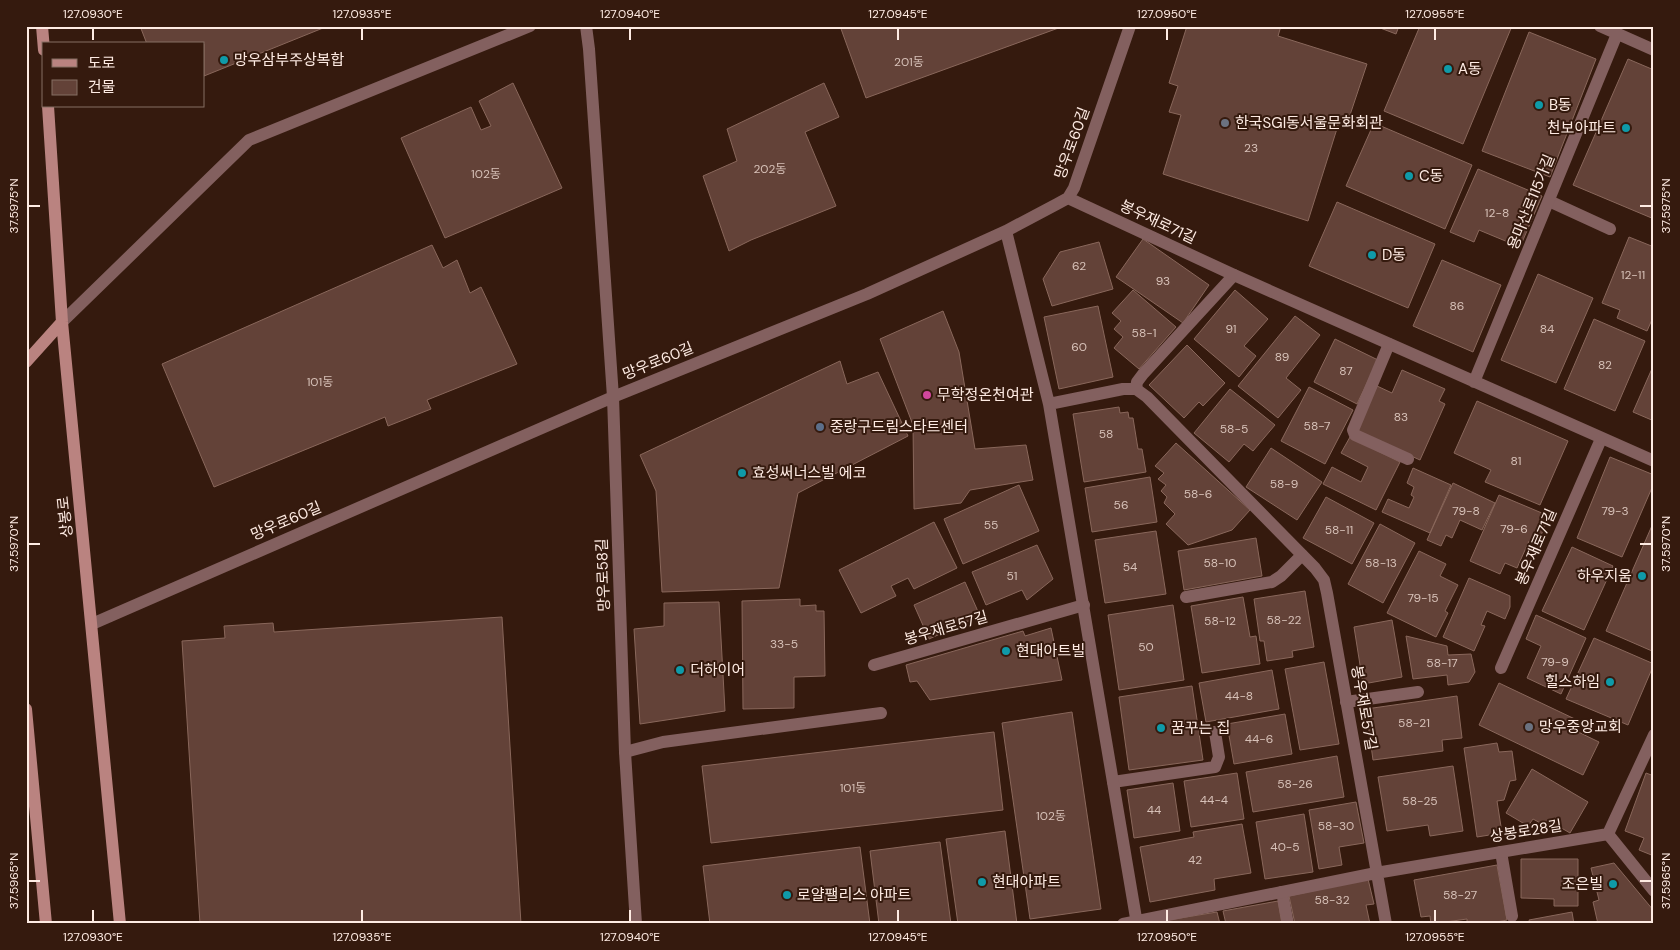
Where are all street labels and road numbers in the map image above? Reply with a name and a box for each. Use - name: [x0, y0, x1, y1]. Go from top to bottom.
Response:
- street label: 망우로60길: [1050, 104, 1094, 182]
- street label: 용마산로115가길: [1503, 151, 1559, 253]
- street label: 봉우재로71길: [1117, 196, 1199, 248]
- street label: 망우로60길: [620, 338, 696, 384]
- street label: 상봉로: [53, 495, 77, 539]
- street label: 망우로60길: [248, 497, 324, 545]
- street label: 봉우재로71길: [1511, 505, 1561, 589]
- street label: 망우로58길: [592, 538, 614, 612]
- street label: 봉우재로57길: [902, 607, 990, 649]
- street label: 봉우재로57길: [1347, 664, 1381, 752]
- street label: 상봉로28길: [1489, 815, 1563, 847]

